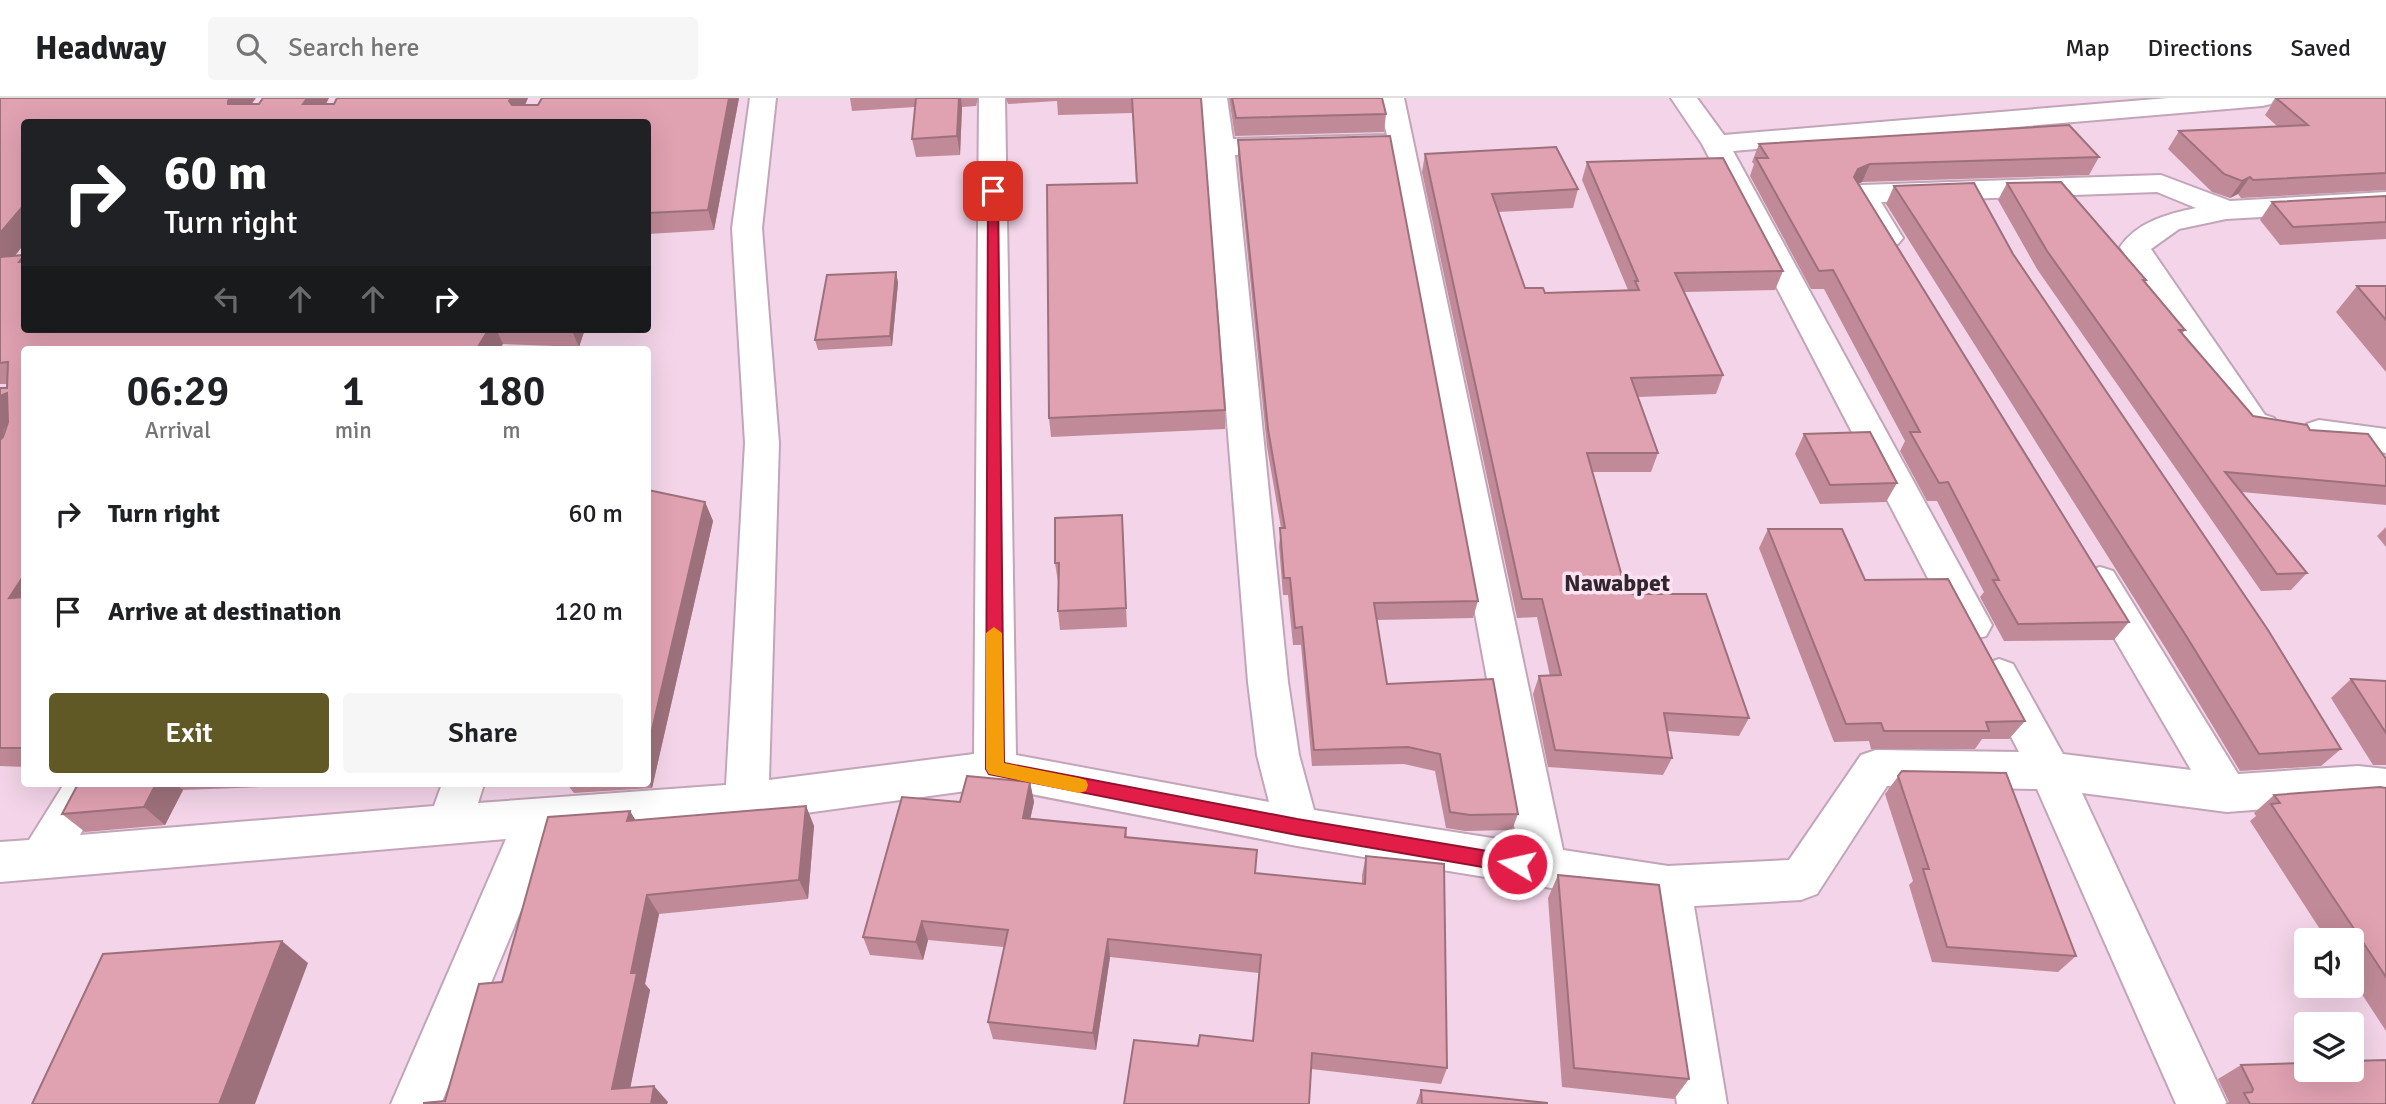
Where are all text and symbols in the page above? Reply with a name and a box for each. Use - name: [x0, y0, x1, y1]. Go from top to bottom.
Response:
- search box: [208, 17, 698, 80]
- text: Headway: [35, 28, 166, 69]
- icon: search: [232, 29, 270, 67]
- text: Search here: [288, 32, 419, 64]
- text: Map: [2065, 33, 2110, 63]
- text: Directions: [2148, 33, 2253, 63]
- text: Saved: [2291, 33, 2351, 63]
- text: 60 m: [164, 143, 267, 203]
- icon: right: [49, 147, 140, 238]
- pin: [963, 161, 1023, 221]
- icon: arrive: [974, 172, 1012, 210]
- text: Turn right: [164, 203, 297, 242]
- icon: left: [208, 280, 246, 318]
- icon: ahead: [281, 280, 319, 318]
- icon: ahead: [354, 280, 392, 318]
- icon: right: [427, 280, 465, 318]
- text: 06:29: [127, 366, 229, 417]
- text: 1: [342, 366, 365, 417]
- text: 180: [477, 366, 545, 417]
- text: Arrival: [145, 416, 211, 445]
- text: min: [335, 416, 372, 445]
- text: m: [502, 416, 521, 445]
- icon: right: [49, 495, 87, 533]
- text: Turn right: [108, 498, 220, 530]
- text: 60 m: [568, 498, 623, 530]
- district label: Nawabpet: [1564, 568, 1670, 598]
- icon: arrive: [49, 593, 87, 631]
- text: Arrive at destination: [108, 596, 341, 628]
- text: 120 m: [554, 596, 623, 628]
- button: Exit: [49, 693, 329, 773]
- button: Share: [343, 693, 623, 773]
- position arrow: [1480, 827, 1554, 901]
- map controls: [2294, 928, 2364, 1082]
- button: sound: [2294, 928, 2364, 998]
- button: layers: [2294, 1012, 2364, 1082]

